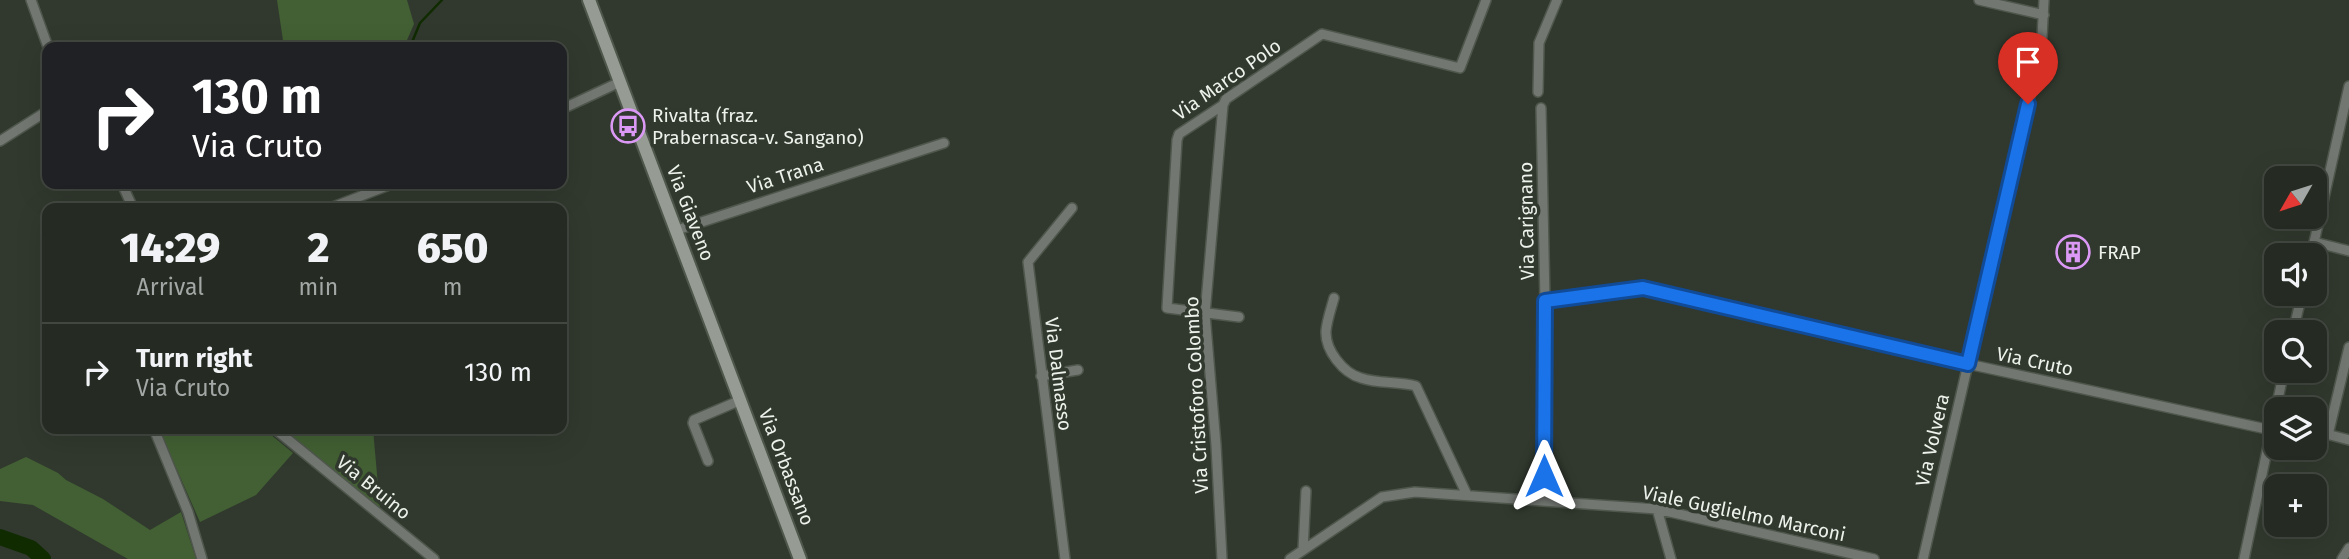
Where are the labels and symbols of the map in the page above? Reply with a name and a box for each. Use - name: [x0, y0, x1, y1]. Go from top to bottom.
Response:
- pin: [1998, 32, 2058, 104]
- street label: Via Marco Polo: [1169, 34, 1286, 125]
- place label: Rivalta (fraz. Prabernasca-v. Sangano): [652, 104, 864, 149]
- bus stop icon: Rivalta (fraz. Prabernasca-v. Sangano): [609, 107, 647, 145]
- street label: Via Trana: [744, 152, 826, 199]
- street label: Via Giaveno: [662, 162, 719, 264]
- street label: Via Carignano: [1514, 162, 1539, 280]
- north arrow: [2264, 166, 2328, 229]
- building icon: FRAP: [2054, 233, 2092, 271]
- place label: FRAP: [2098, 241, 2141, 264]
- street label: Via Cristoforo Colombo: [1180, 296, 1213, 494]
- street label: Via Dalmasso: [1040, 316, 1077, 432]
- street label: Via Cruto: [1994, 342, 2075, 381]
- street label: Via Volvera: [1911, 391, 1954, 489]
- street label: Via Orbassano: [754, 406, 819, 529]
- position arrow: [1507, 439, 1581, 513]
- street label: Via Bruino: [332, 451, 415, 524]
- street label: Viale Guglielmo Marconi: [1640, 481, 1848, 546]

